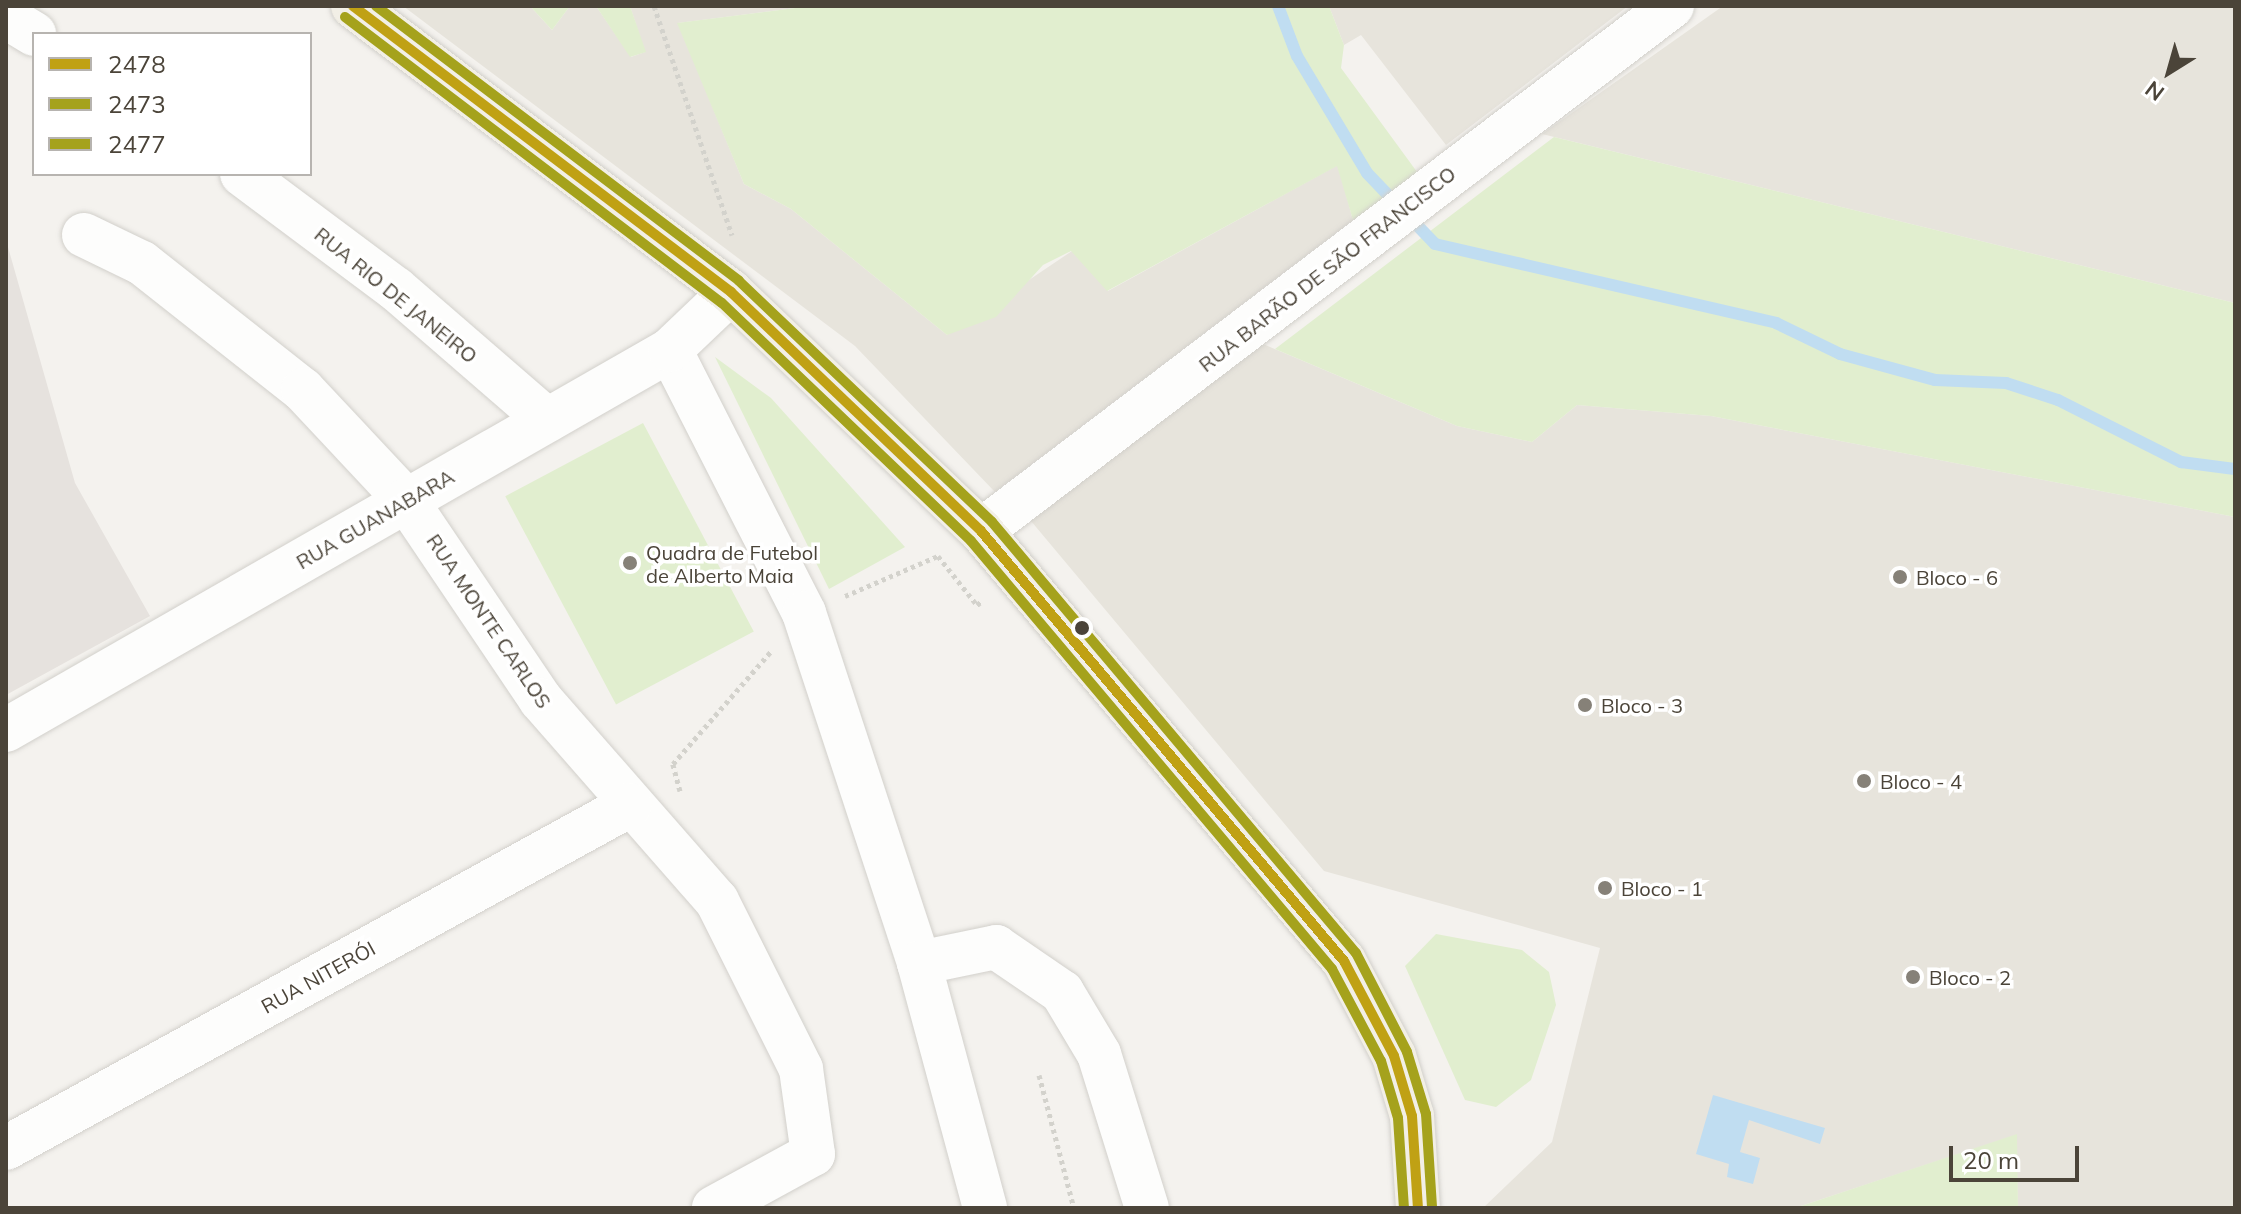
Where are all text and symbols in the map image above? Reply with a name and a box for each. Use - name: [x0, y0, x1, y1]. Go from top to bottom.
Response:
- legend: [32, 32, 312, 176]
- north arrow: [2129, 32, 2209, 112]
- text: 2478: [108, 49, 166, 79]
- text: N: [2139, 75, 2170, 107]
- text: 2473: [108, 89, 166, 119]
- text: 2477: [108, 129, 166, 159]
- street label: RUA BARÃO DE SÃO FRANCISCO: [1194, 161, 1460, 377]
- street label: RUA RIO DE JANEIRO: [310, 222, 482, 368]
- street label: RUA GUANABARA: [292, 464, 458, 574]
- street label: RUA MONTE CARLOS: [422, 529, 556, 713]
- place label: Quadra de Futebol de Alberto Maia: [646, 540, 818, 587]
- marker: Quadra de Futebol de Alberto Maia: [621, 554, 639, 572]
- place label: Bloco - 6: [1916, 565, 1998, 589]
- marker: Bloco - 6: [1891, 568, 1909, 586]
- unlabelled marker: [1074, 620, 1090, 636]
- place label: Bloco - 3: [1601, 693, 1683, 717]
- marker: Bloco - 3: [1576, 696, 1594, 714]
- place label: Bloco - 4: [1880, 769, 1962, 793]
- marker: Bloco - 4: [1855, 772, 1873, 790]
- place label: Bloco - 1: [1621, 876, 1703, 900]
- marker: Bloco - 1: [1596, 879, 1614, 897]
- street label: RUA NITERÓI: [257, 936, 379, 1018]
- place label: Bloco - 2: [1929, 965, 2011, 989]
- marker: Bloco - 2: [1904, 968, 1922, 986]
- scale bar: [1953, 1130, 2083, 1180]
- text: 20 m: [1963, 1145, 2019, 1175]

